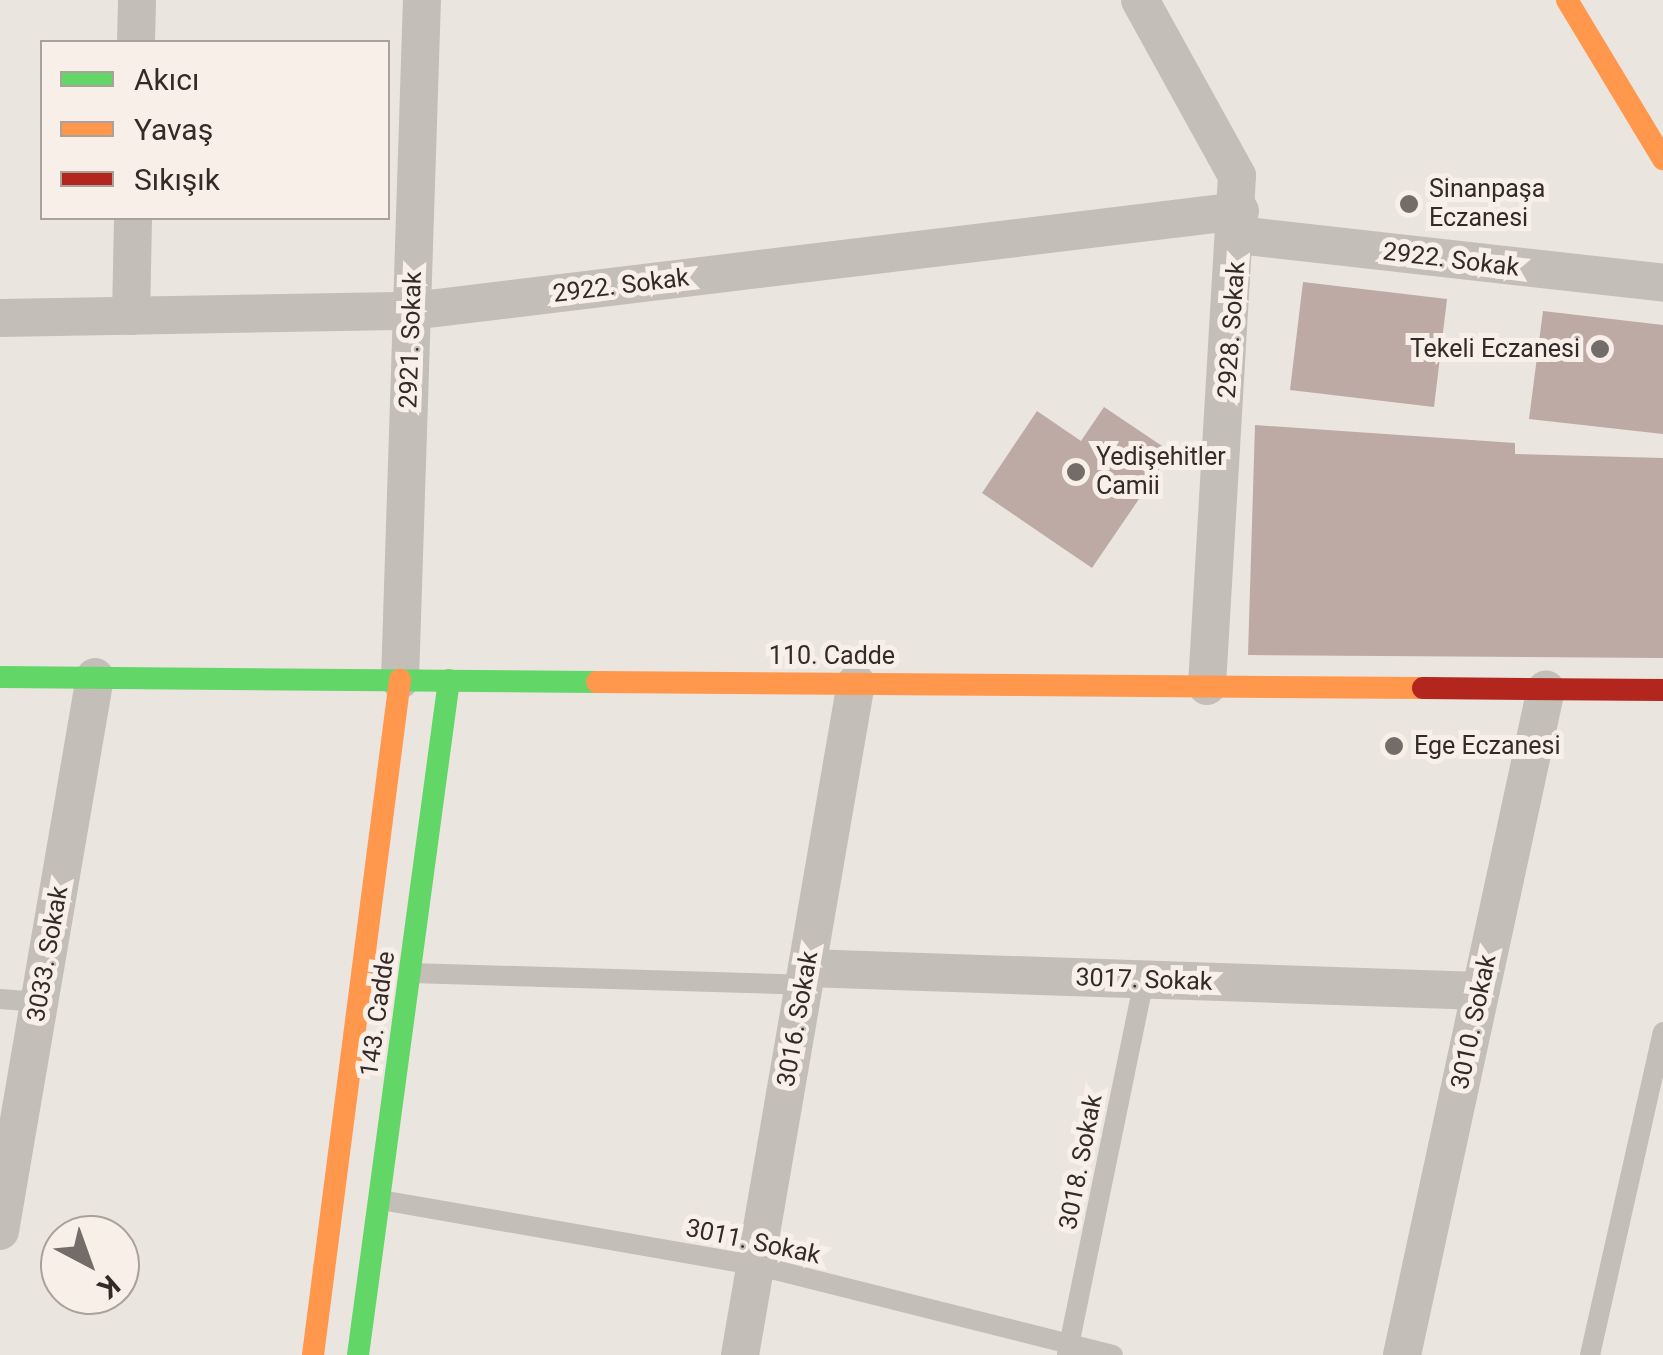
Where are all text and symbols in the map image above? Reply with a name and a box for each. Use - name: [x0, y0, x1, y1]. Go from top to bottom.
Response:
- legend: [40, 40, 390, 220]
- text: Akıcı: [134, 62, 199, 97]
- text: Yavaş: [134, 112, 213, 147]
- text: Sıkışık: [134, 162, 220, 197]
- place label: Sinanpaşa Eczanesi: [1429, 175, 1545, 234]
- marker: Sinanpaşa Eczanesi: [1398, 193, 1420, 215]
- street label: 2922. Sokak: [1381, 237, 1521, 283]
- street label: 2928. Sokak: [1212, 261, 1252, 399]
- street label: 2922. Sokak: [551, 263, 691, 309]
- street label: 2921. Sokak: [394, 271, 428, 409]
- place label: Tekeli Eczanesi: [1410, 334, 1580, 364]
- marker: Tekeli Eczanesi: [1589, 338, 1611, 360]
- place label: Yedişehitler Camii: [1096, 443, 1226, 502]
- marker: Yedişehitler Camii: [1065, 461, 1087, 483]
- street label: 110. Cadde: [769, 641, 895, 671]
- place label: Ege Eczanesi: [1414, 731, 1561, 761]
- marker: Ege Eczanesi: [1383, 735, 1405, 757]
- street label: 3033. Sokak: [21, 884, 75, 1024]
- street label: 143. Cadde: [354, 949, 402, 1079]
- street label: 3016. Sokak: [771, 949, 825, 1089]
- street label: 3010. Sokak: [1445, 952, 1503, 1092]
- street label: 3017. Sokak: [1075, 963, 1213, 997]
- street label: 3018. Sokak: [1053, 1092, 1109, 1232]
- street label: 3011. Sokak: [683, 1213, 823, 1271]
- north arrow: [40, 1215, 140, 1315]
- text: K: [91, 1268, 126, 1305]

